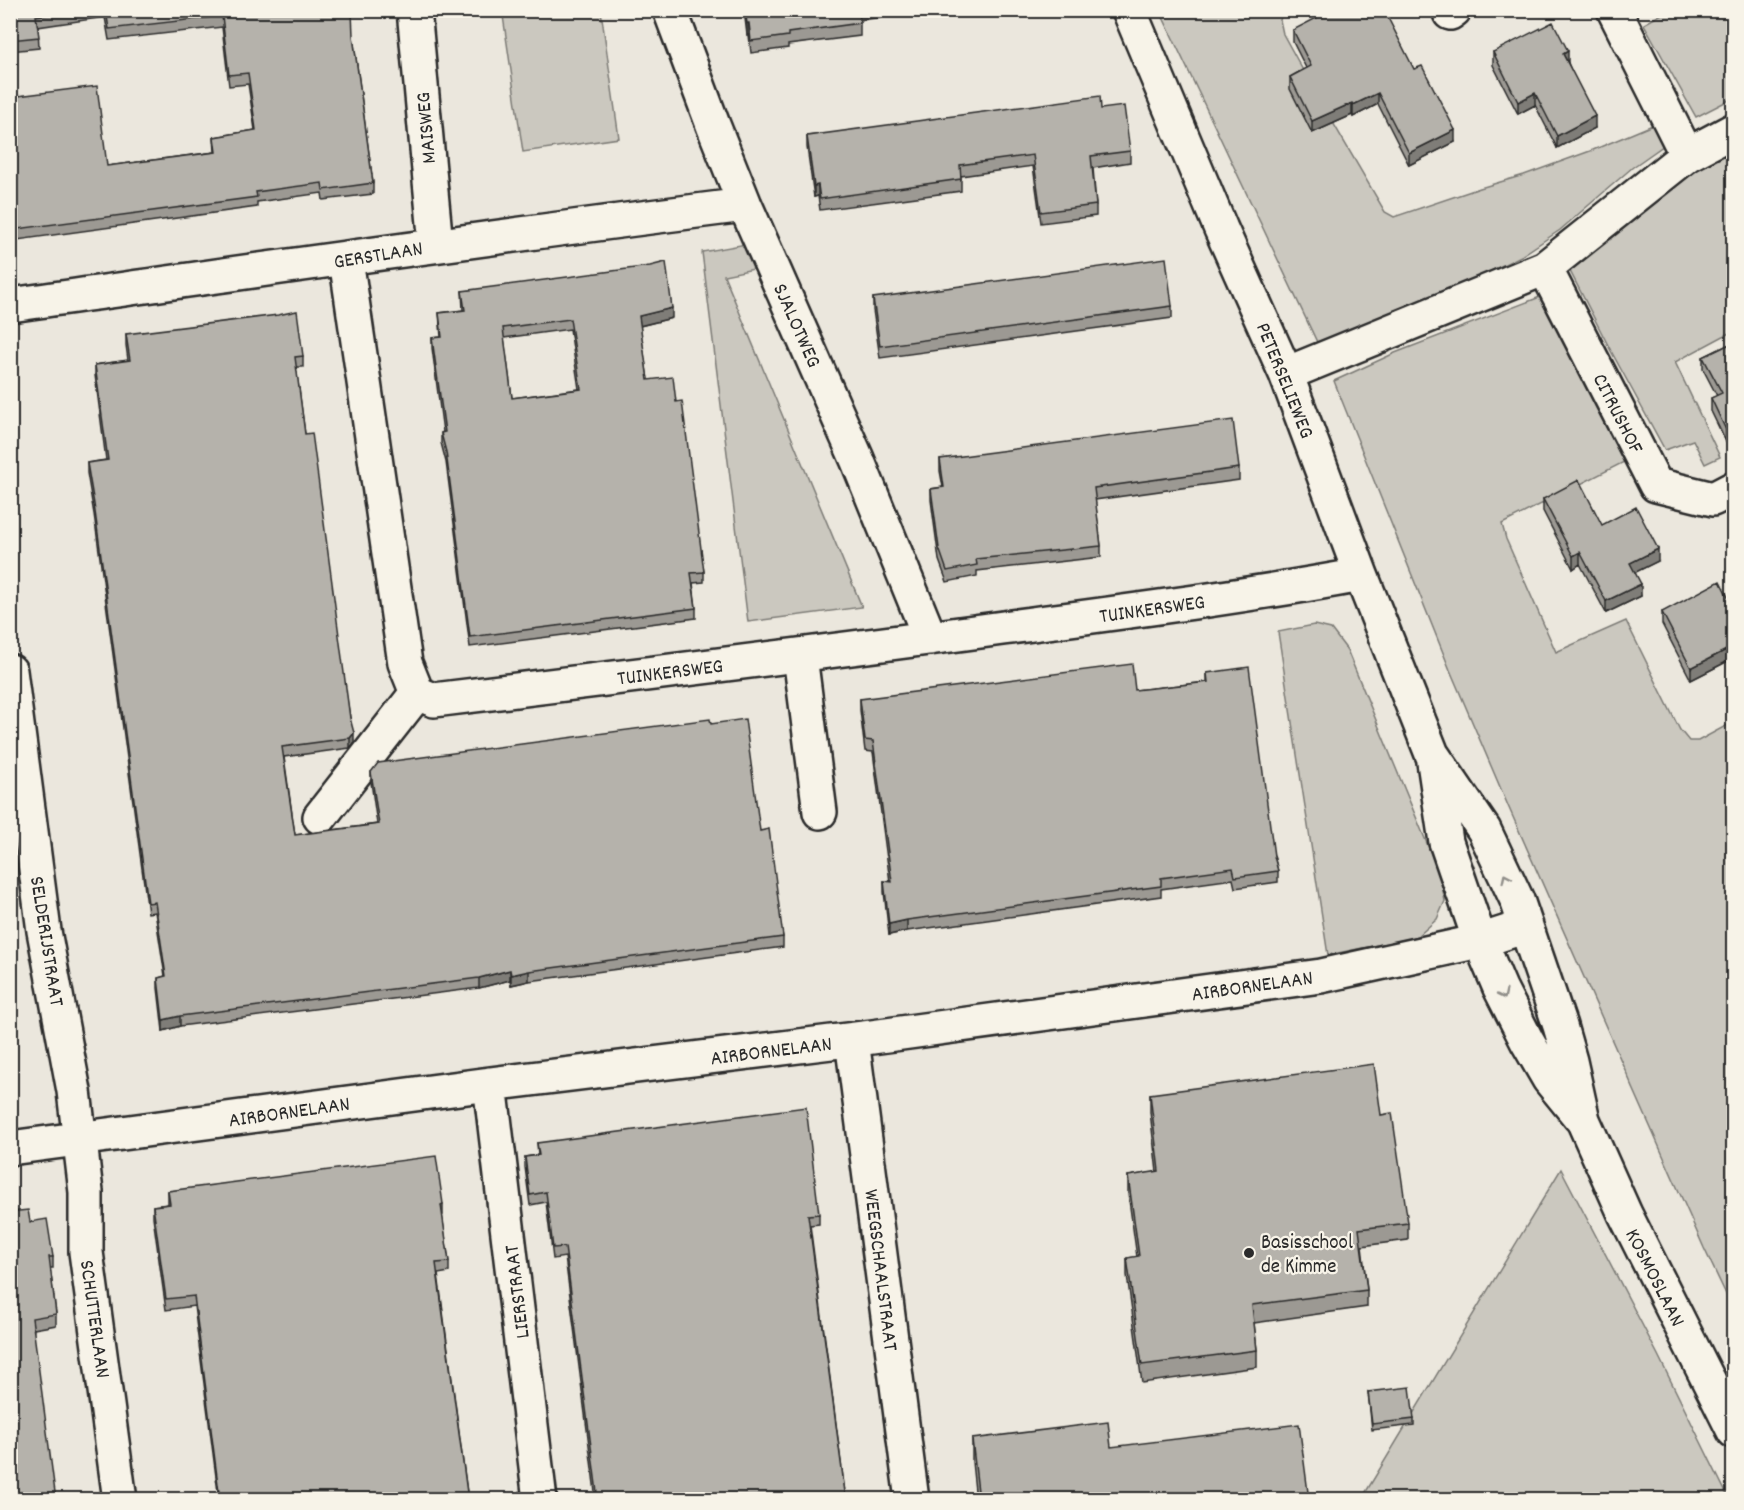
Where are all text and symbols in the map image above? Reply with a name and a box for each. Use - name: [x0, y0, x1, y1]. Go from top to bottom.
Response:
- street label: MAISWEG: [410, 91, 446, 165]
- street label: GERSTLAAN: [332, 235, 425, 279]
- street label: SJALOTWEG: [763, 279, 827, 373]
- street label: PETERSELIEWEG: [1246, 319, 1320, 444]
- street label: CITRUSHOF: [1583, 369, 1650, 461]
- street label: TUINKERSWEG: [1098, 589, 1207, 633]
- street label: TUINKERSWEG: [616, 653, 725, 695]
- one-way arrow: [1502, 873, 1514, 884]
- street label: SELDERIJSTRAAT: [20, 874, 70, 1009]
- street label: AIRBORNELAAN: [1190, 965, 1315, 1011]
- one-way arrow: [1496, 988, 1508, 999]
- street label: AIRBORNELAAN: [709, 1031, 834, 1075]
- street label: AIRBORNELAAN: [227, 1091, 352, 1137]
- street label: WEEGSCHAALSTRAAT: [854, 1188, 904, 1354]
- street label: KOSMOSLAAN: [1616, 1224, 1691, 1333]
- place label: Basisschool de Kimme: [1261, 1229, 1353, 1283]
- street label: LIERSTRAAT: [498, 1243, 540, 1340]
- marker: Basisschool de Kimme: [1242, 1246, 1256, 1260]
- street label: SCHUTTERLAAN: [70, 1258, 116, 1380]

